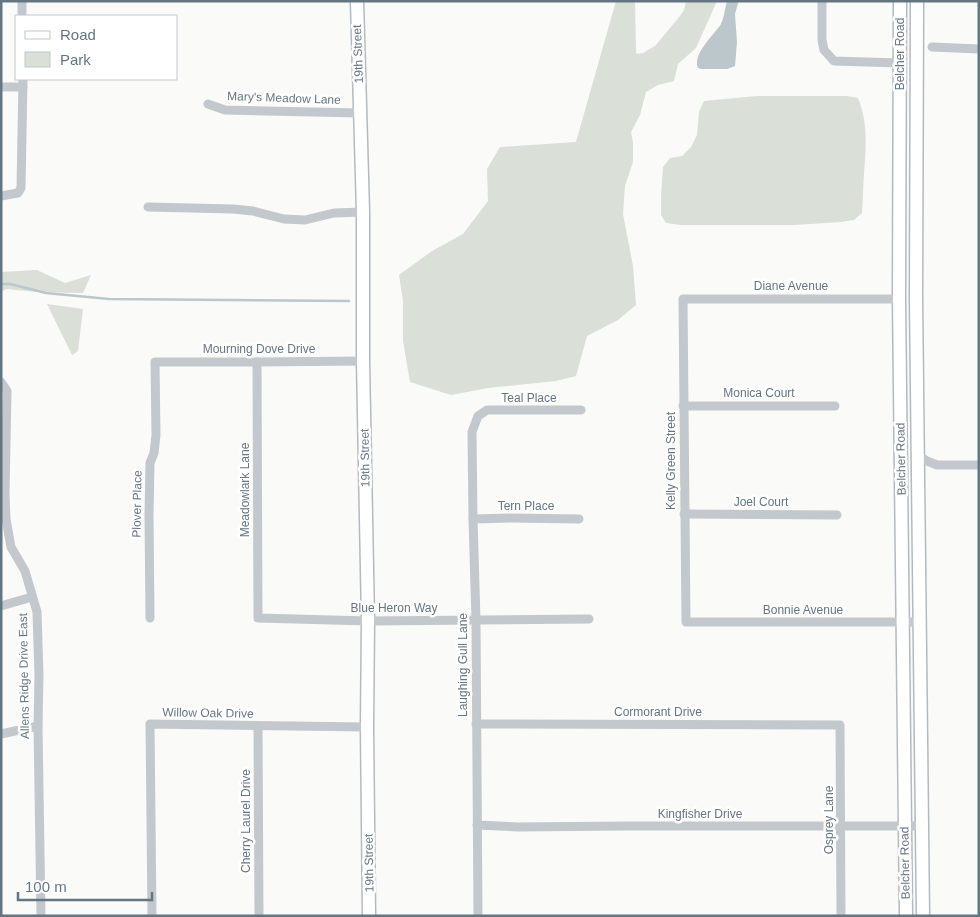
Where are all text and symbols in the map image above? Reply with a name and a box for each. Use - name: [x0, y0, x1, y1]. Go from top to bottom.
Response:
- legend: [15, 15, 178, 80]
- street label: Belcher Road: [893, 18, 907, 90]
- street label: 19th Street: [350, 24, 366, 84]
- text: Road: [60, 26, 96, 43]
- text: Park: [60, 51, 91, 68]
- street label: Mary's Meadow Lane: [227, 89, 341, 107]
- street label: Diane Avenue: [754, 279, 829, 293]
- street label: Mourning Dove Drive: [203, 342, 316, 356]
- street label: Monica Court: [723, 386, 795, 400]
- street label: Teal Place: [501, 391, 557, 405]
- street label: Kelly Green Street: [664, 411, 678, 510]
- street label: Belcher Road: [893, 423, 909, 495]
- street label: 19th Street: [357, 428, 373, 487]
- street label: Meadowlark Lane: [238, 442, 252, 537]
- street label: Plover Place: [129, 470, 145, 538]
- street label: Joel Court: [734, 495, 789, 509]
- street label: Tern Place: [498, 499, 555, 513]
- street label: Blue Heron Way: [351, 601, 437, 615]
- street label: Bonnie Avenue: [763, 603, 844, 617]
- street label: Allens Ridge Drive East: [16, 612, 32, 739]
- street label: Laughing Gull Lane: [456, 613, 470, 717]
- street label: Willow Oak Drive: [162, 705, 254, 721]
- street label: Cormorant Drive: [614, 705, 702, 719]
- street label: Cherry Laurel Drive: [239, 769, 253, 873]
- street label: Osprey Lane: [822, 785, 836, 854]
- street label: Kingfisher Drive: [658, 807, 743, 821]
- street label: Belcher Road: [897, 827, 913, 899]
- street label: 19th Street: [361, 833, 377, 892]
- scale bar: [18, 870, 151, 902]
- text: 100 m: [25, 878, 67, 895]

